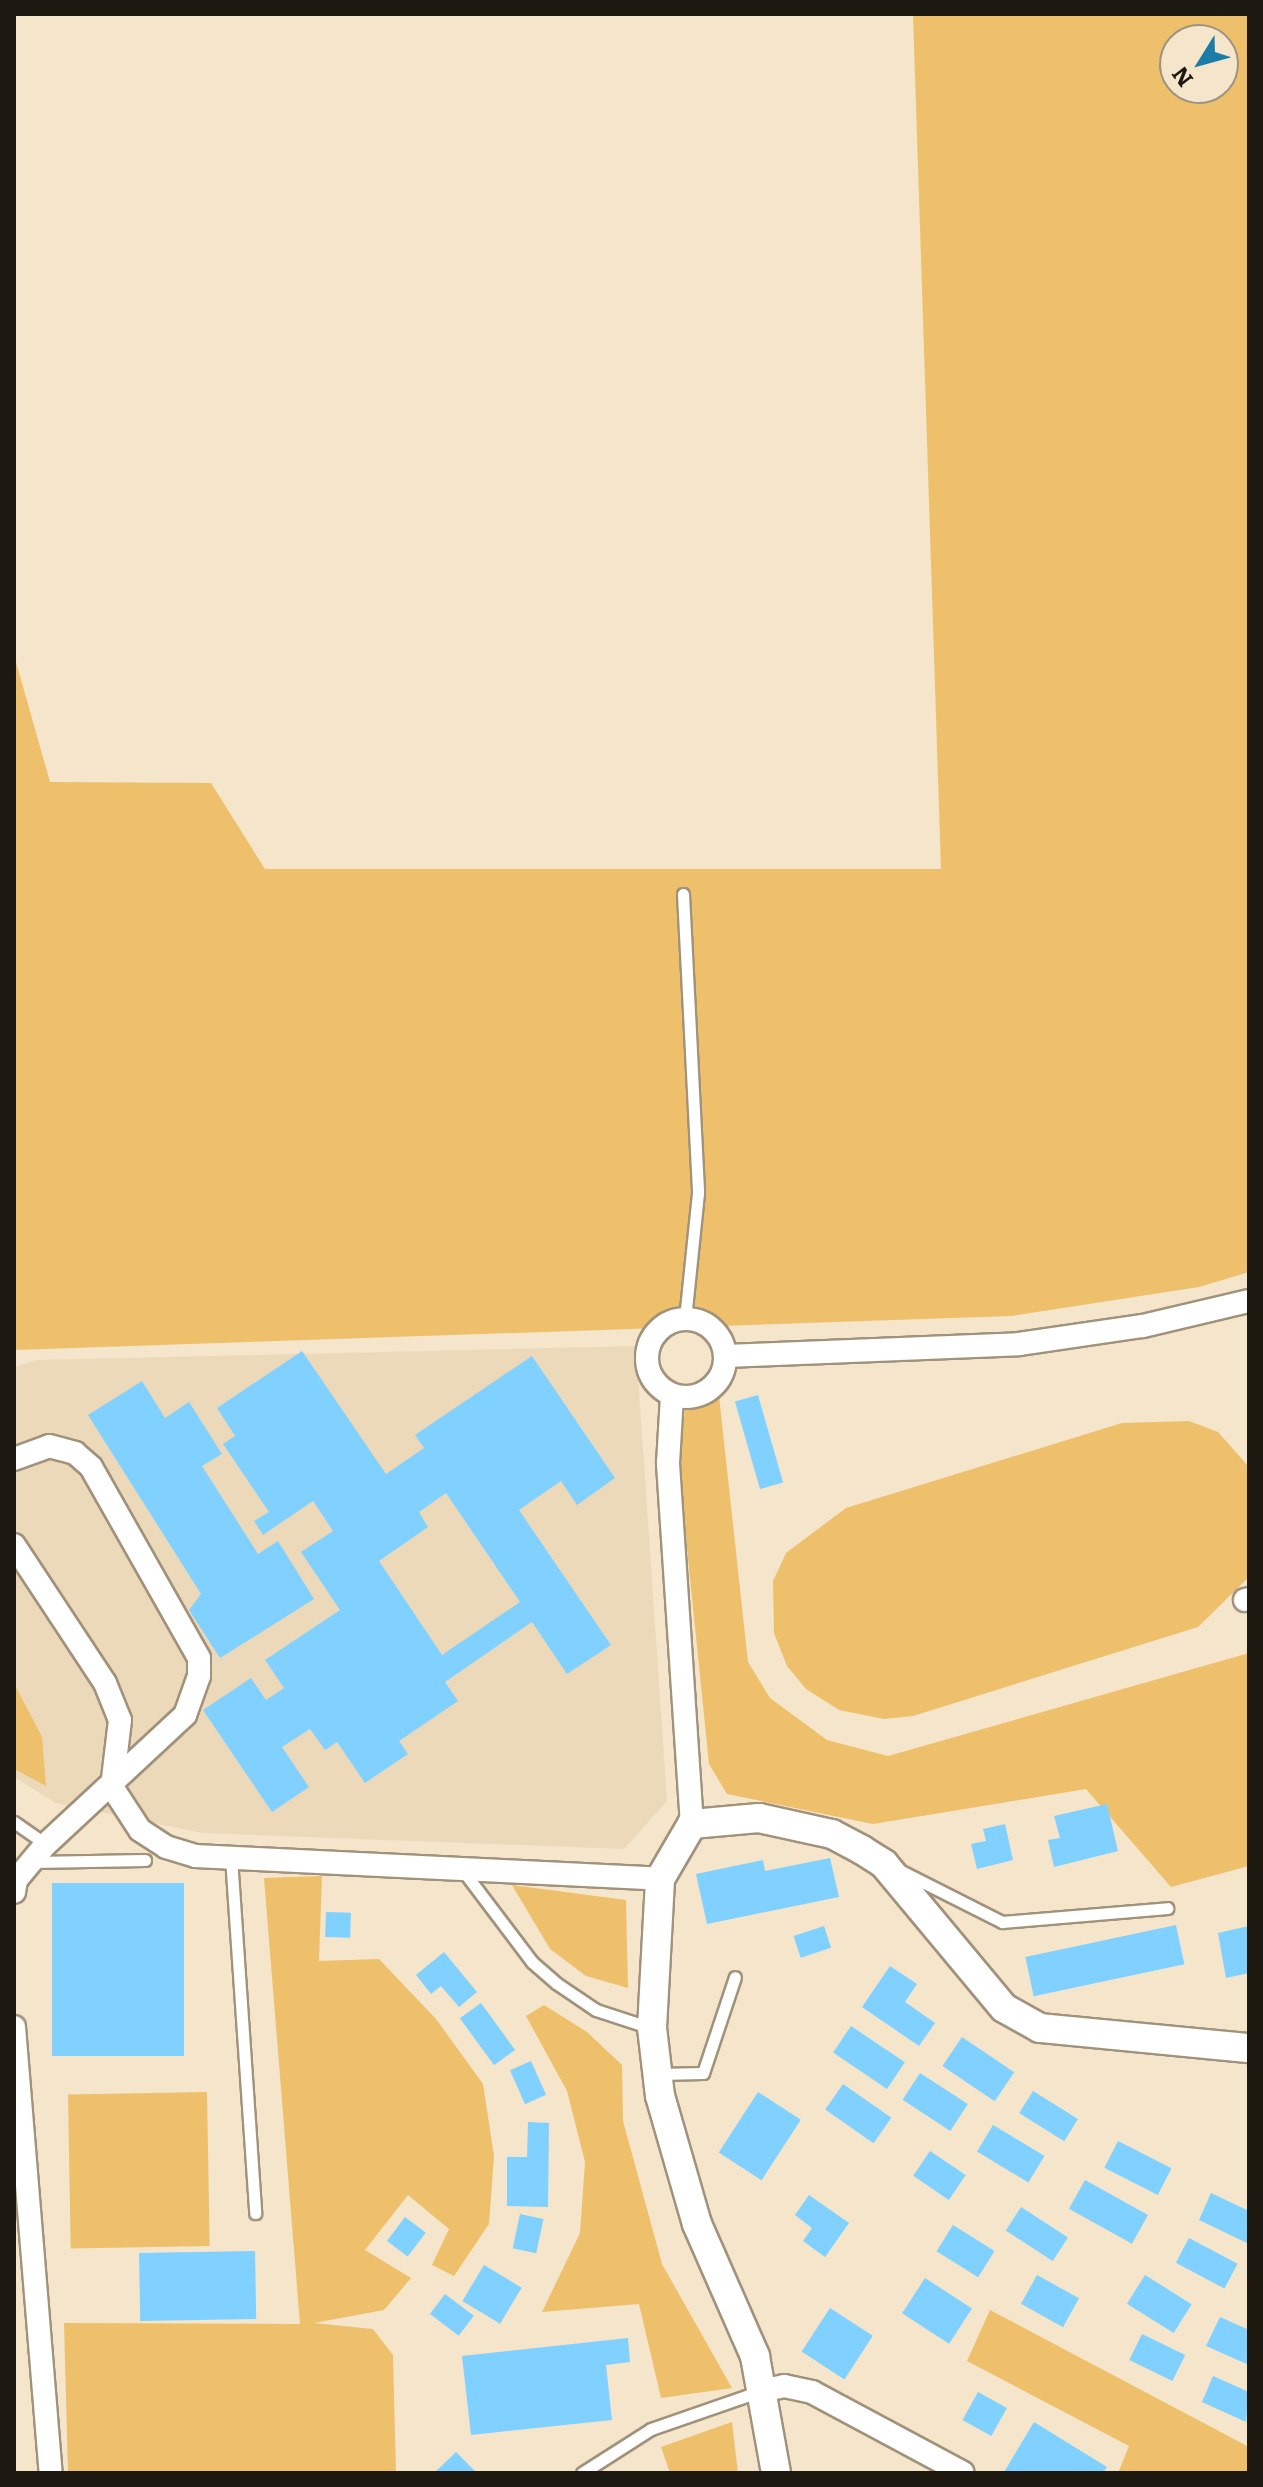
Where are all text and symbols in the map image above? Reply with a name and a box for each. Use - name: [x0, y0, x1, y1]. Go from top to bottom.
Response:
- north arrow: [1159, 24, 1239, 104]
- text: N: [1162, 60, 1200, 95]

